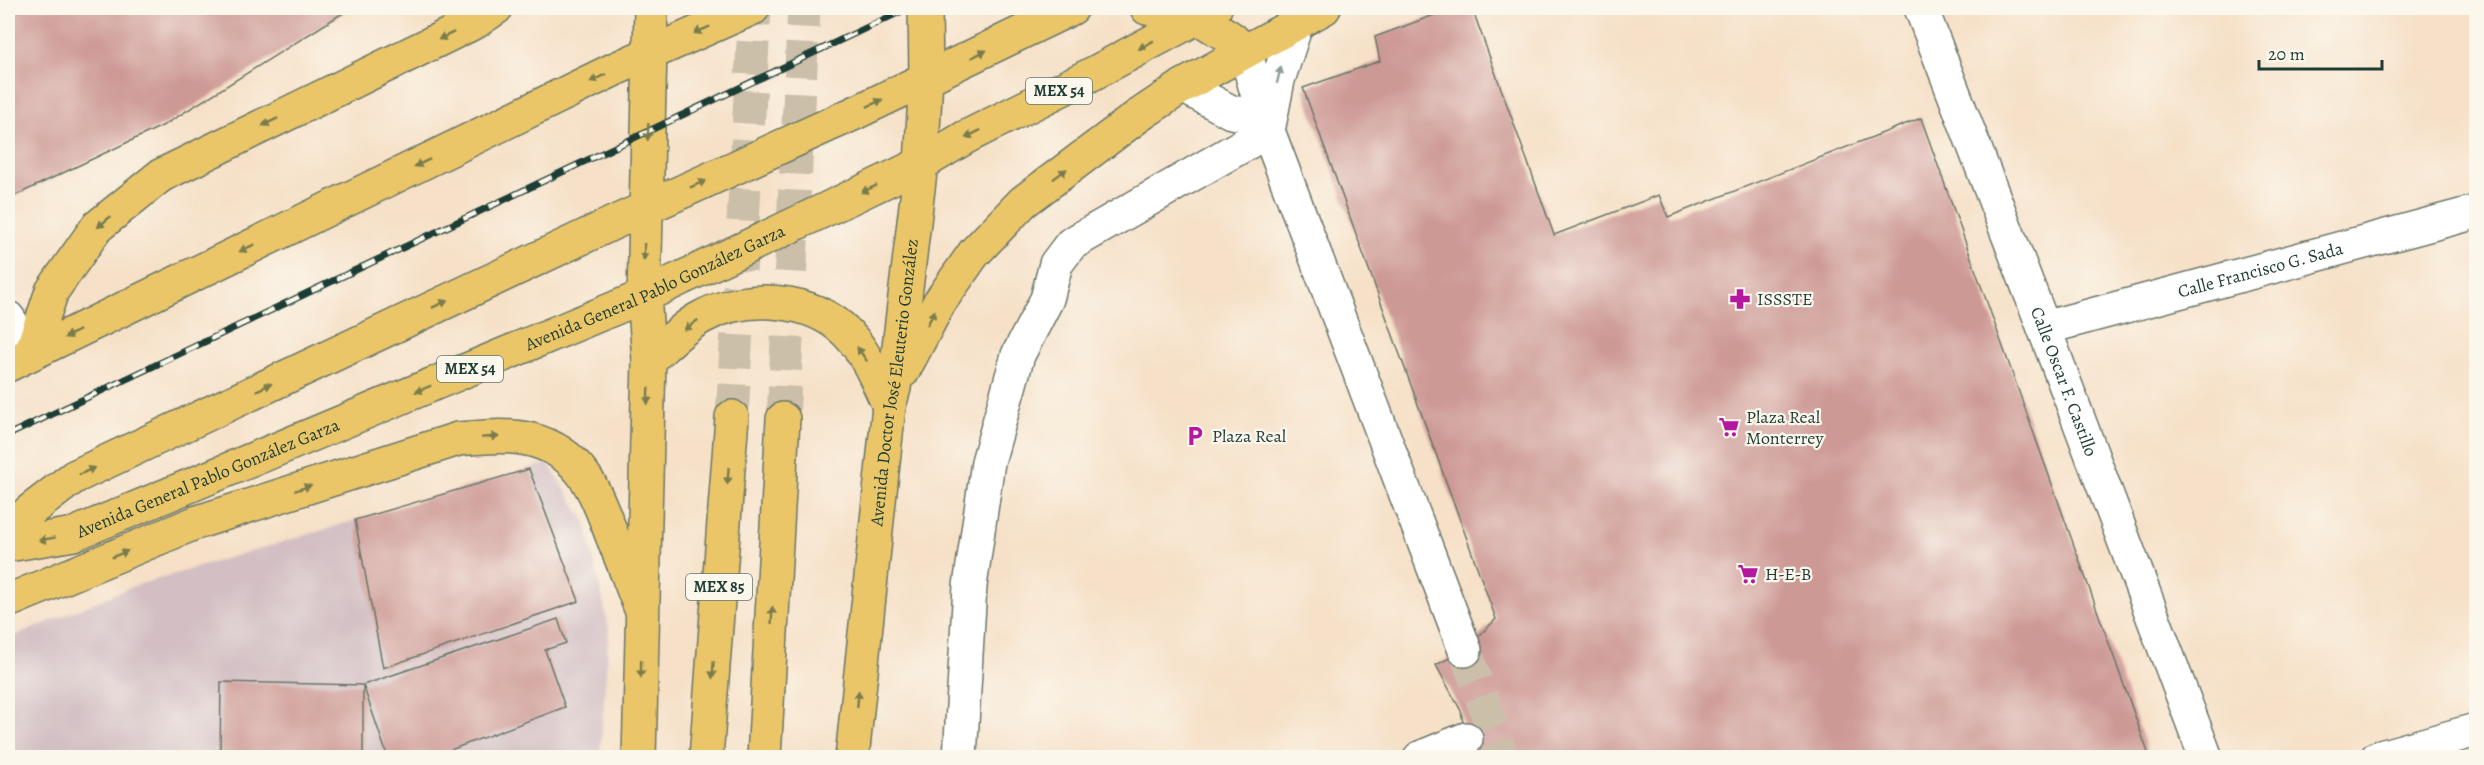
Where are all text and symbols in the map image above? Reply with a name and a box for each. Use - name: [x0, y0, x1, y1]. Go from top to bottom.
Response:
- one-way arrow: [692, 25, 710, 35]
- one-way arrow: [437, 32, 454, 41]
- scale bar: [2259, 33, 2382, 71]
- one-way arrow: [1137, 40, 1154, 50]
- text: 20 m: [2268, 42, 2305, 66]
- one-way arrow: [971, 49, 988, 58]
- one-way arrow: [1275, 66, 1284, 84]
- one-way arrow: [589, 73, 606, 82]
- road number: MEX 54: [1026, 78, 1092, 104]
- one-way arrow: [867, 98, 884, 108]
- one-way arrow: [262, 118, 279, 127]
- one-way arrow: [643, 122, 652, 141]
- one-way arrow: [964, 130, 981, 139]
- one-way arrow: [414, 158, 431, 168]
- one-way arrow: [1051, 168, 1067, 180]
- one-way arrow: [690, 180, 707, 189]
- one-way arrow: [860, 185, 877, 194]
- one-way arrow: [97, 215, 112, 228]
- street label: Avenida General Pablo González Garza: [520, 218, 789, 357]
- street label: Calle Francisco G. Sada: [2175, 236, 2346, 304]
- street label: Avenida Doctor José Eleuterio González: [864, 237, 924, 528]
- one-way arrow: [238, 243, 256, 253]
- one-way arrow: [639, 243, 649, 262]
- pharmacy icon: ISSSTE: [1728, 287, 1752, 311]
- place label: ISSSTE: [1757, 287, 1813, 311]
- one-way arrow: [431, 299, 449, 309]
- street label: Calle Oscar F. Castillo: [2025, 303, 2103, 460]
- one-way arrow: [926, 309, 936, 326]
- one-way arrow: [683, 319, 699, 331]
- one-way arrow: [63, 329, 80, 338]
- one-way arrow: [856, 347, 868, 363]
- road number: MEX 54: [437, 356, 503, 382]
- one-way arrow: [255, 383, 272, 392]
- one-way arrow: [413, 384, 431, 394]
- one-way arrow: [643, 387, 653, 406]
- place label: Plaza Real Monterrey: [1746, 405, 1824, 450]
- street label: Avenida General Pablo González Garza: [72, 412, 344, 544]
- supermarket icon: Plaza Real Monterrey: [1717, 415, 1741, 439]
- parking icon: Plaza Real: [1183, 424, 1207, 448]
- place label: Plaza Real: [1212, 424, 1287, 448]
- one-way arrow: [481, 432, 500, 442]
- one-way arrow: [79, 466, 96, 475]
- one-way arrow: [723, 466, 733, 485]
- one-way arrow: [294, 483, 312, 492]
- one-way arrow: [37, 534, 56, 543]
- one-way arrow: [111, 549, 129, 559]
- supermarket icon: H-E-B: [1736, 562, 1760, 586]
- place label: H-E-B: [1765, 562, 1811, 586]
- road number: MEX 85: [686, 574, 752, 600]
- one-way arrow: [767, 606, 777, 625]
- one-way arrow: [636, 660, 646, 679]
- one-way arrow: [708, 661, 718, 680]
- one-way arrow: [853, 690, 863, 709]

